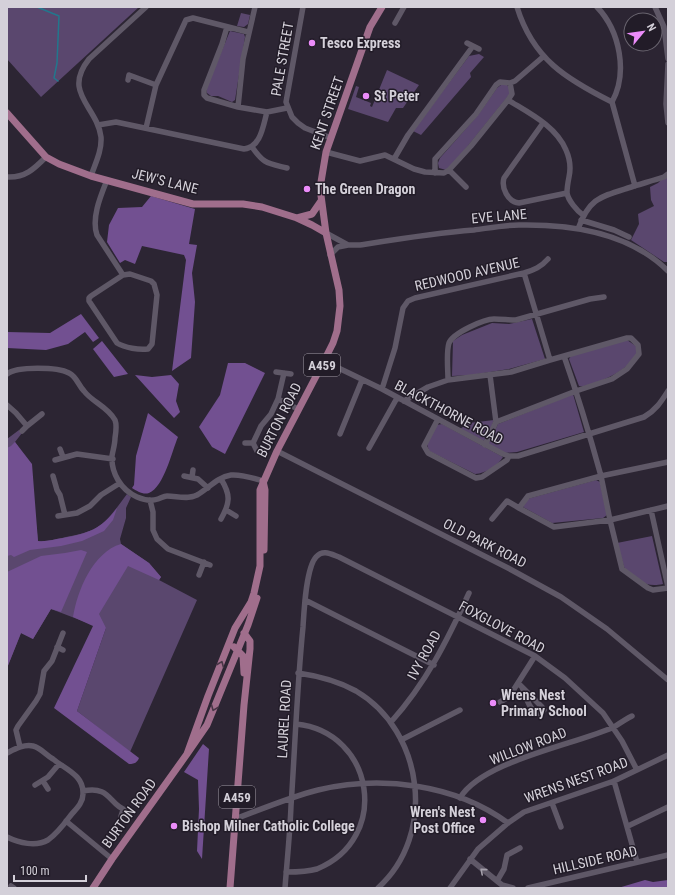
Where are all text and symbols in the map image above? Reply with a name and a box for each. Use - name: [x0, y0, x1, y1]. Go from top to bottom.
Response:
- north arrow: [623, 12, 663, 52]
- street label: PALE STREET: [268, 21, 296, 97]
- text: N: [644, 21, 659, 34]
- place label: Tesco Express: [320, 35, 401, 51]
- marker: Tesco Express: [307, 38, 317, 48]
- street label: KENT STREET: [307, 74, 347, 152]
- place label: St Peter: [374, 88, 420, 104]
- marker: St Peter: [361, 91, 371, 101]
- street label: JEW'S LANE: [130, 165, 200, 197]
- place label: The Green Dragon: [315, 181, 416, 197]
- marker: The Green Dragon: [302, 184, 312, 194]
- street label: EVE LANE: [471, 206, 527, 226]
- street label: REDWOOD AVENUE: [413, 254, 521, 294]
- road number: A459: [304, 354, 340, 376]
- street label: BLACKTHORNE ROAD: [392, 377, 506, 447]
- street label: BURTON ROAD: [253, 380, 305, 460]
- street label: OLD PARK ROAD: [441, 515, 529, 571]
- street label: FOXGLOVE ROAD: [456, 598, 548, 656]
- street label: IVY ROAD: [404, 628, 444, 682]
- one-way arrow: [217, 660, 225, 667]
- street label: LAUREL ROAD: [274, 679, 294, 759]
- place label: Wrens Nest Primary School: [501, 687, 587, 719]
- marker: Wrens Nest Primary School: [488, 698, 498, 708]
- one-way arrow: [210, 705, 218, 712]
- street label: WILLOW ROAD: [487, 724, 569, 768]
- street label: WRENS NEST ROAD: [522, 754, 630, 806]
- street label: BURTON ROAD: [99, 775, 159, 851]
- road number: A459: [219, 786, 255, 808]
- place label: Wren's Nest Post Office: [410, 804, 475, 836]
- marker: Wren's Nest Post Office: [478, 815, 488, 825]
- place label: Bishop Milner Catholic College: [182, 818, 355, 834]
- marker: Bishop Milner Catholic College: [169, 821, 179, 831]
- street label: HILLSIDE ROAD: [551, 843, 639, 877]
- scale bar: [14, 857, 86, 883]
- text: 100 m: [20, 864, 50, 878]
- one-way arrow: [481, 868, 488, 875]

